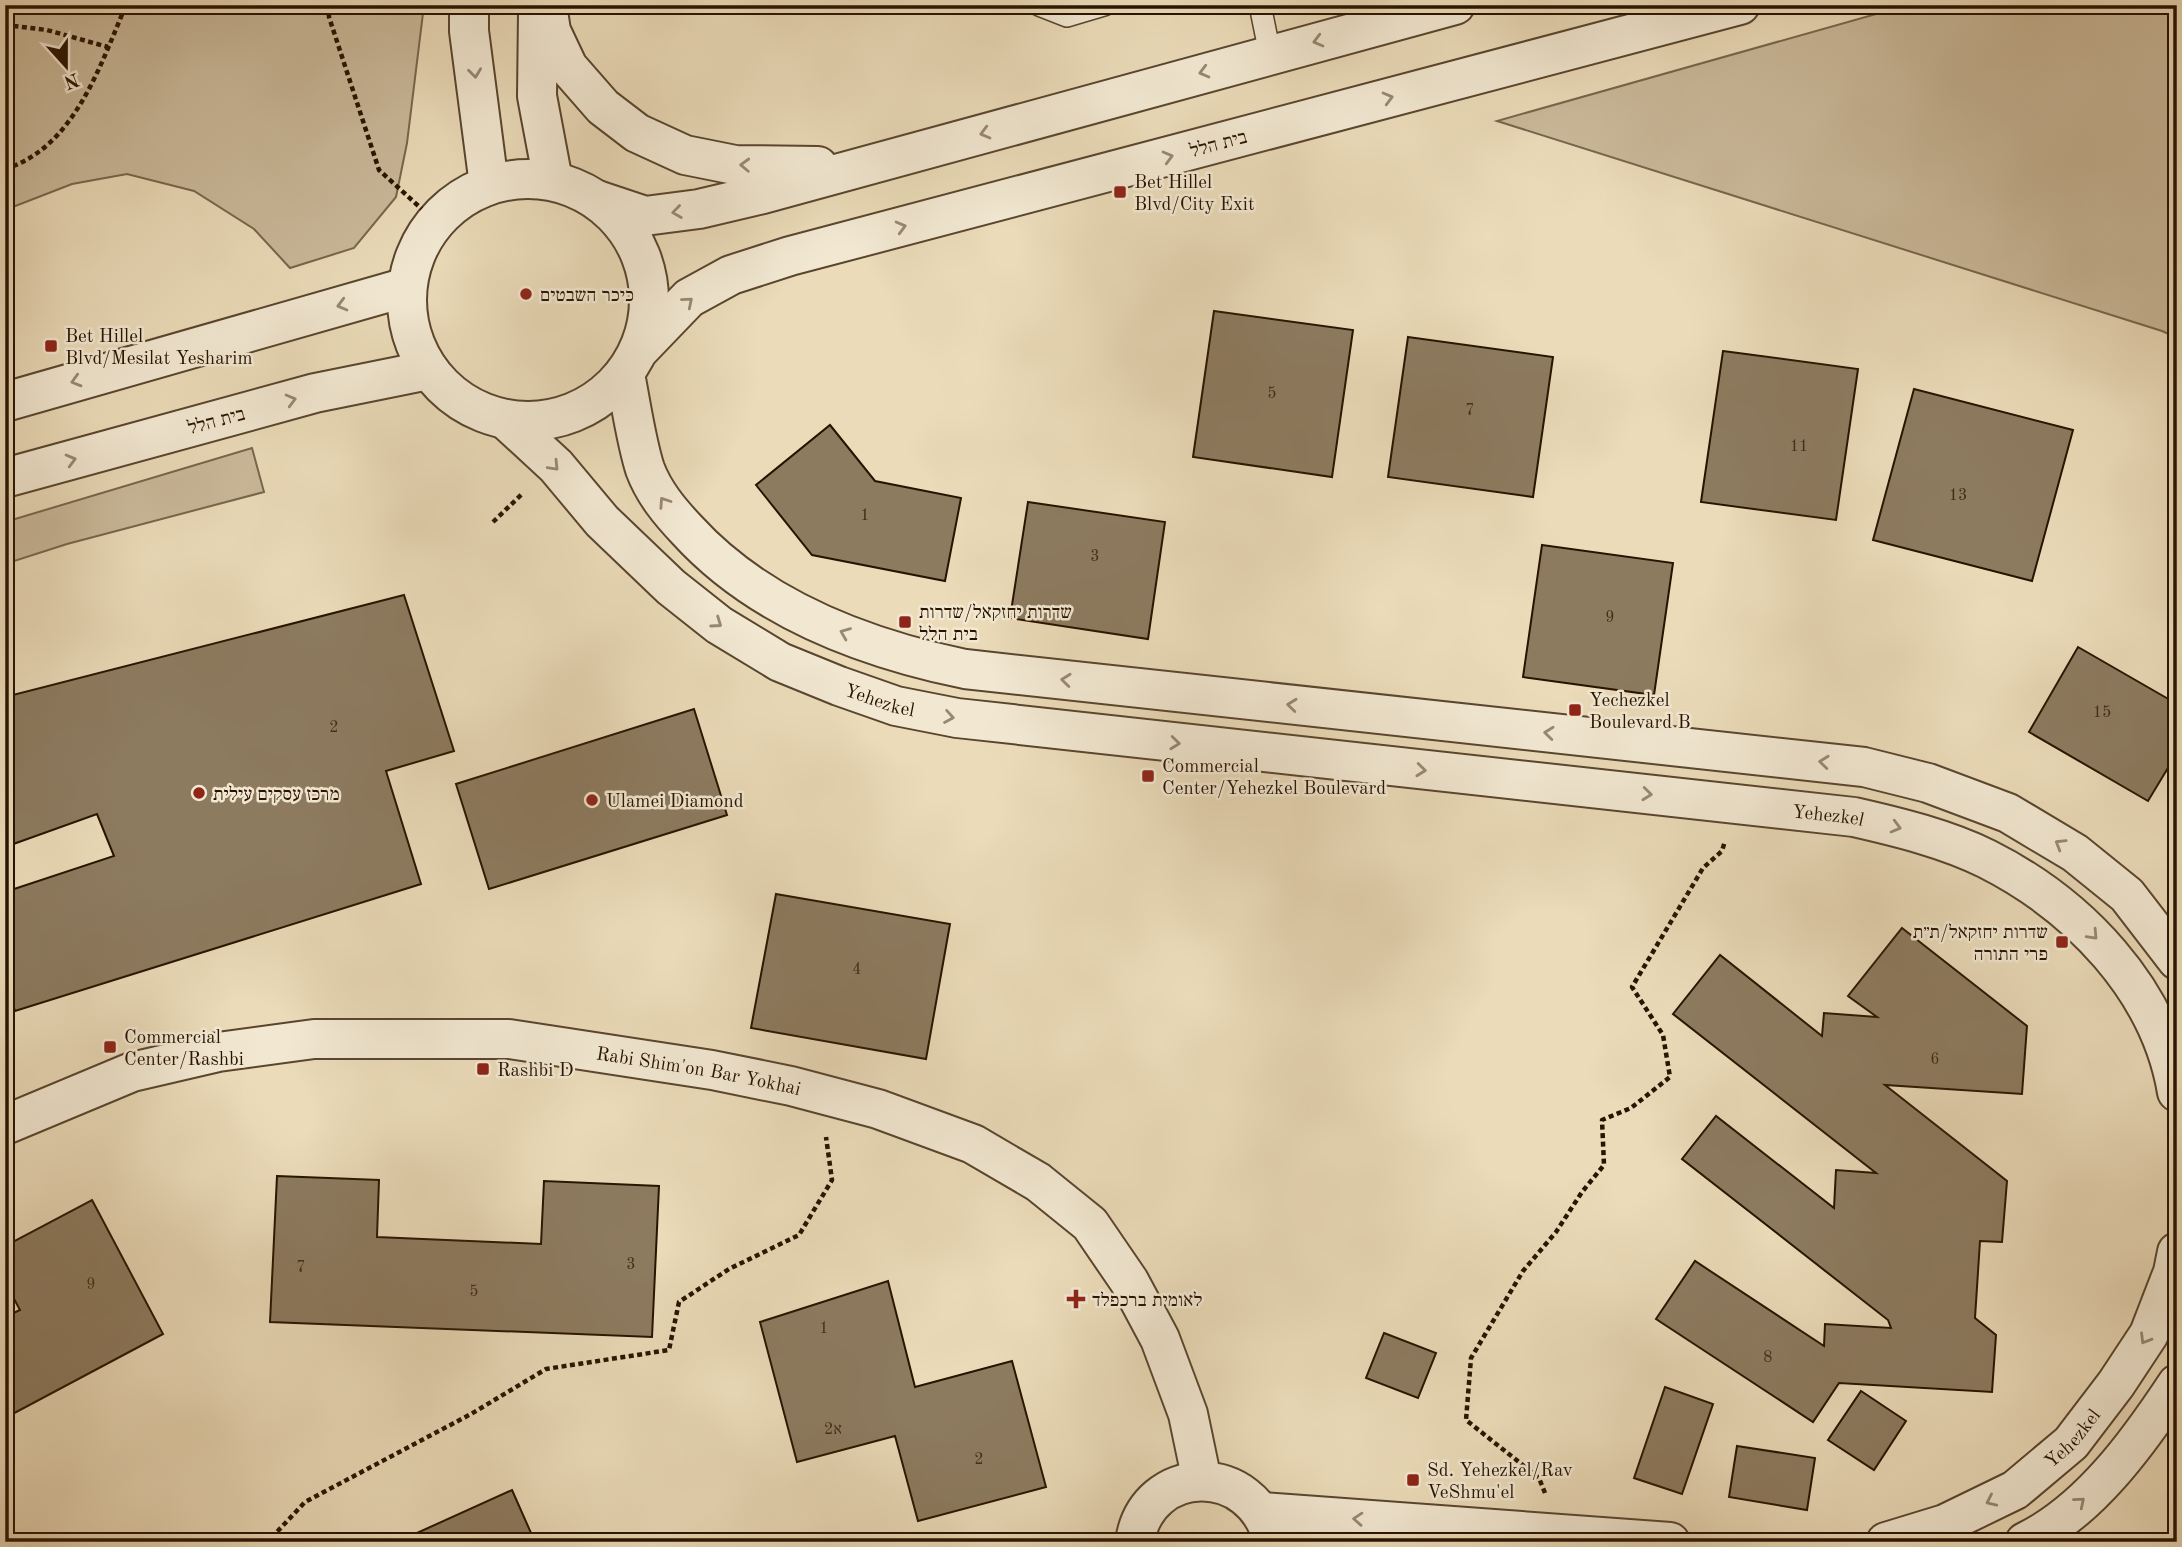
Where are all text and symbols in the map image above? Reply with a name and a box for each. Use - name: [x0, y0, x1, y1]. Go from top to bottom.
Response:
- north arrow: [32, 32, 102, 102]
- one-way arrow: [1312, 33, 1324, 48]
- one-way arrow: [1198, 64, 1210, 79]
- one-way arrow: [467, 67, 482, 79]
- text: N: [61, 68, 81, 91]
- one-way arrow: [1382, 92, 1394, 106]
- one-way arrow: [979, 125, 991, 139]
- street label: בית הלל: [1188, 128, 1250, 162]
- one-way arrow: [1162, 150, 1174, 165]
- one-way arrow: [739, 157, 750, 173]
- place label: Bet Hillel Blvd/City Exit: [1134, 174, 1255, 215]
- marker: Bet Hillel Blvd/City Exit: [1112, 184, 1128, 200]
- one-way arrow: [671, 204, 683, 219]
- one-way arrow: [895, 221, 907, 235]
- marker: כיכר השבטים: [518, 286, 534, 302]
- place label: כיכר השבטים: [540, 287, 634, 306]
- one-way arrow: [336, 297, 348, 311]
- one-way arrow: [680, 297, 692, 310]
- place label: Bet Hillel Blvd/Mesilat Yesharim: [65, 328, 253, 369]
- marker: Bet Hillel Blvd/Mesilat Yesharim: [43, 338, 59, 354]
- one-way arrow: [70, 373, 82, 387]
- house number: 5: [1267, 386, 1277, 402]
- one-way arrow: [284, 393, 296, 408]
- house number: 7: [1465, 403, 1475, 419]
- street label: בית הלל: [186, 405, 248, 439]
- house number: 11: [1790, 439, 1808, 455]
- one-way arrow: [65, 453, 77, 468]
- one-way arrow: [546, 457, 559, 470]
- house number: 13: [1949, 488, 1967, 504]
- one-way arrow: [660, 497, 672, 510]
- house number: 1: [860, 508, 870, 524]
- house number: 3: [1090, 549, 1100, 565]
- place label: שדרות יחזקאל/שדרות בית הלל: [919, 603, 1072, 645]
- house number: 9: [1605, 610, 1615, 626]
- marker: שדרות יחזקאל/שדרות בית הלל: [897, 614, 913, 630]
- one-way arrow: [709, 615, 722, 627]
- one-way arrow: [840, 628, 852, 642]
- one-way arrow: [1061, 672, 1072, 687]
- street label: Yehezkel: [842, 682, 916, 721]
- place label: Yechezkel Boulevard B: [1589, 692, 1691, 733]
- one-way arrow: [1287, 697, 1298, 712]
- marker: Yechezkel Boulevard B: [1567, 702, 1583, 718]
- house number: 15: [2093, 705, 2111, 721]
- one-way arrow: [943, 708, 955, 723]
- house number: 2: [329, 720, 339, 736]
- one-way arrow: [1544, 726, 1555, 741]
- one-way arrow: [1169, 735, 1181, 750]
- one-way arrow: [1819, 755, 1830, 770]
- place label: Commercial Center/Yehezkel Boulevard: [1162, 758, 1386, 799]
- one-way arrow: [1416, 762, 1427, 777]
- marker: Commercial Center/Yehezkel Boulevard: [1140, 768, 1156, 784]
- marker: מרכז עסקים עילית: [191, 785, 207, 801]
- place label: מרכז עסקים עילית: [213, 785, 340, 805]
- one-way arrow: [1641, 787, 1653, 802]
- marker: Ulamei Diamond: [584, 792, 600, 808]
- place label: Ulamei Diamond: [606, 793, 744, 812]
- street label: Yehezkel: [1791, 803, 1866, 831]
- one-way arrow: [1890, 819, 1902, 833]
- one-way arrow: [2055, 839, 2068, 852]
- place label: שדרות יחזקאל/ת״ת פרי התורה: [1913, 923, 2048, 965]
- one-way arrow: [2085, 927, 2097, 940]
- marker: שדרות יחזקאל/ת״ת פרי התורה: [2054, 934, 2070, 950]
- house number: 4: [852, 962, 862, 978]
- place label: Commercial Center/Rashbi: [124, 1029, 244, 1070]
- marker: Commercial Center/Rashbi: [102, 1039, 118, 1055]
- street label: Rabi Shim'on Bar Yokhai: [595, 1045, 802, 1100]
- house number: 6: [1930, 1052, 1940, 1068]
- marker: Rashbi D: [475, 1061, 491, 1077]
- place label: Rashbi D: [497, 1062, 574, 1081]
- house number: 3: [626, 1257, 636, 1273]
- house number: 7: [296, 1260, 306, 1276]
- house number: 9: [86, 1277, 96, 1293]
- house number: 5: [469, 1284, 479, 1300]
- marker: לאומית ברכפלד: [1066, 1289, 1086, 1309]
- place label: לאומית ברכפלד: [1092, 1291, 1203, 1311]
- house number: 1: [819, 1321, 829, 1337]
- one-way arrow: [2140, 1331, 2153, 1344]
- house number: 8: [1763, 1350, 1773, 1366]
- street label: Yehezkel: [2042, 1406, 2105, 1473]
- house number: 2א: [824, 1422, 842, 1438]
- house number: 2: [974, 1452, 984, 1468]
- place label: Sd. Yehezkel/Rav VeShmu'el: [1427, 1462, 1573, 1503]
- marker: Sd. Yehezkel/Rav VeShmu'el: [1405, 1472, 1421, 1488]
- one-way arrow: [1986, 1493, 1998, 1507]
- one-way arrow: [2071, 1498, 2084, 1510]
- one-way arrow: [1352, 1512, 1363, 1527]

